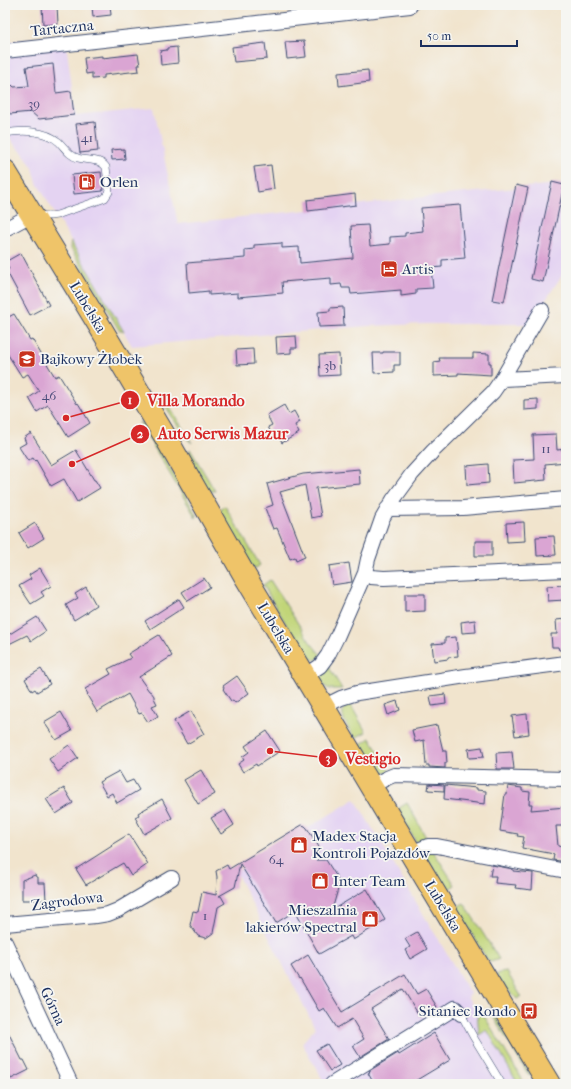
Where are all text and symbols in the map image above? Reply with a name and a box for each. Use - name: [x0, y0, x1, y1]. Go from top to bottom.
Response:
- street label: Tartaczna: [30, 16, 96, 40]
- scale bar: [421, 22, 517, 48]
- text: 50 m: [427, 29, 451, 43]
- house number: 39: [28, 96, 40, 111]
- house number: 41: [81, 130, 93, 145]
- fuel station icon: Orlen: [77, 172, 97, 192]
- place label: Orlen: [100, 173, 139, 191]
- hotel icon: Artis: [379, 259, 399, 279]
- place label: Artis: [401, 260, 434, 278]
- street label: Lubelska: [66, 278, 111, 337]
- school or university icon: Bajkowy Żłobek: [17, 349, 37, 369]
- place label: Bajkowy Żłobek: [40, 350, 143, 368]
- house number: 3b: [324, 358, 336, 373]
- callout: Villa Morando: [120, 386, 253, 414]
- house number: 46: [42, 388, 57, 403]
- text: Villa Morando: [146, 391, 245, 410]
- text: 1: [128, 393, 132, 407]
- callout: Auto Serwis Mazur: [130, 420, 296, 448]
- text: Auto Serwis Mazur: [157, 424, 289, 443]
- text: 2: [137, 427, 144, 441]
- house number: 11: [541, 441, 551, 456]
- street label: Lubelska: [254, 599, 299, 658]
- callout: Vestigio: [318, 744, 409, 772]
- text: Vestigio: [344, 749, 401, 769]
- text: 3: [326, 751, 331, 766]
- place label: Madex Stacja Kontroli Pojazdów: [312, 827, 431, 862]
- shop icon: Madex Stacja Kontroli Pojazdów: [289, 835, 309, 855]
- house number: 64: [269, 852, 284, 867]
- shop icon: Inter Team: [310, 871, 330, 891]
- place label: Inter Team: [333, 872, 406, 890]
- street label: Lubelska: [421, 877, 466, 936]
- street label: Zagrodowa: [30, 888, 105, 914]
- place label: Mieszalnia lakierów Spectral: [245, 901, 358, 936]
- house number: 1: [203, 908, 207, 923]
- shop icon: Mieszalnia lakierów Spectral: [360, 909, 380, 929]
- street label: Górna: [36, 984, 70, 1029]
- bus stop icon: Sitaniec Rondo: [519, 1001, 539, 1021]
- place label: Sitaniec Rondo: [419, 1002, 516, 1020]

